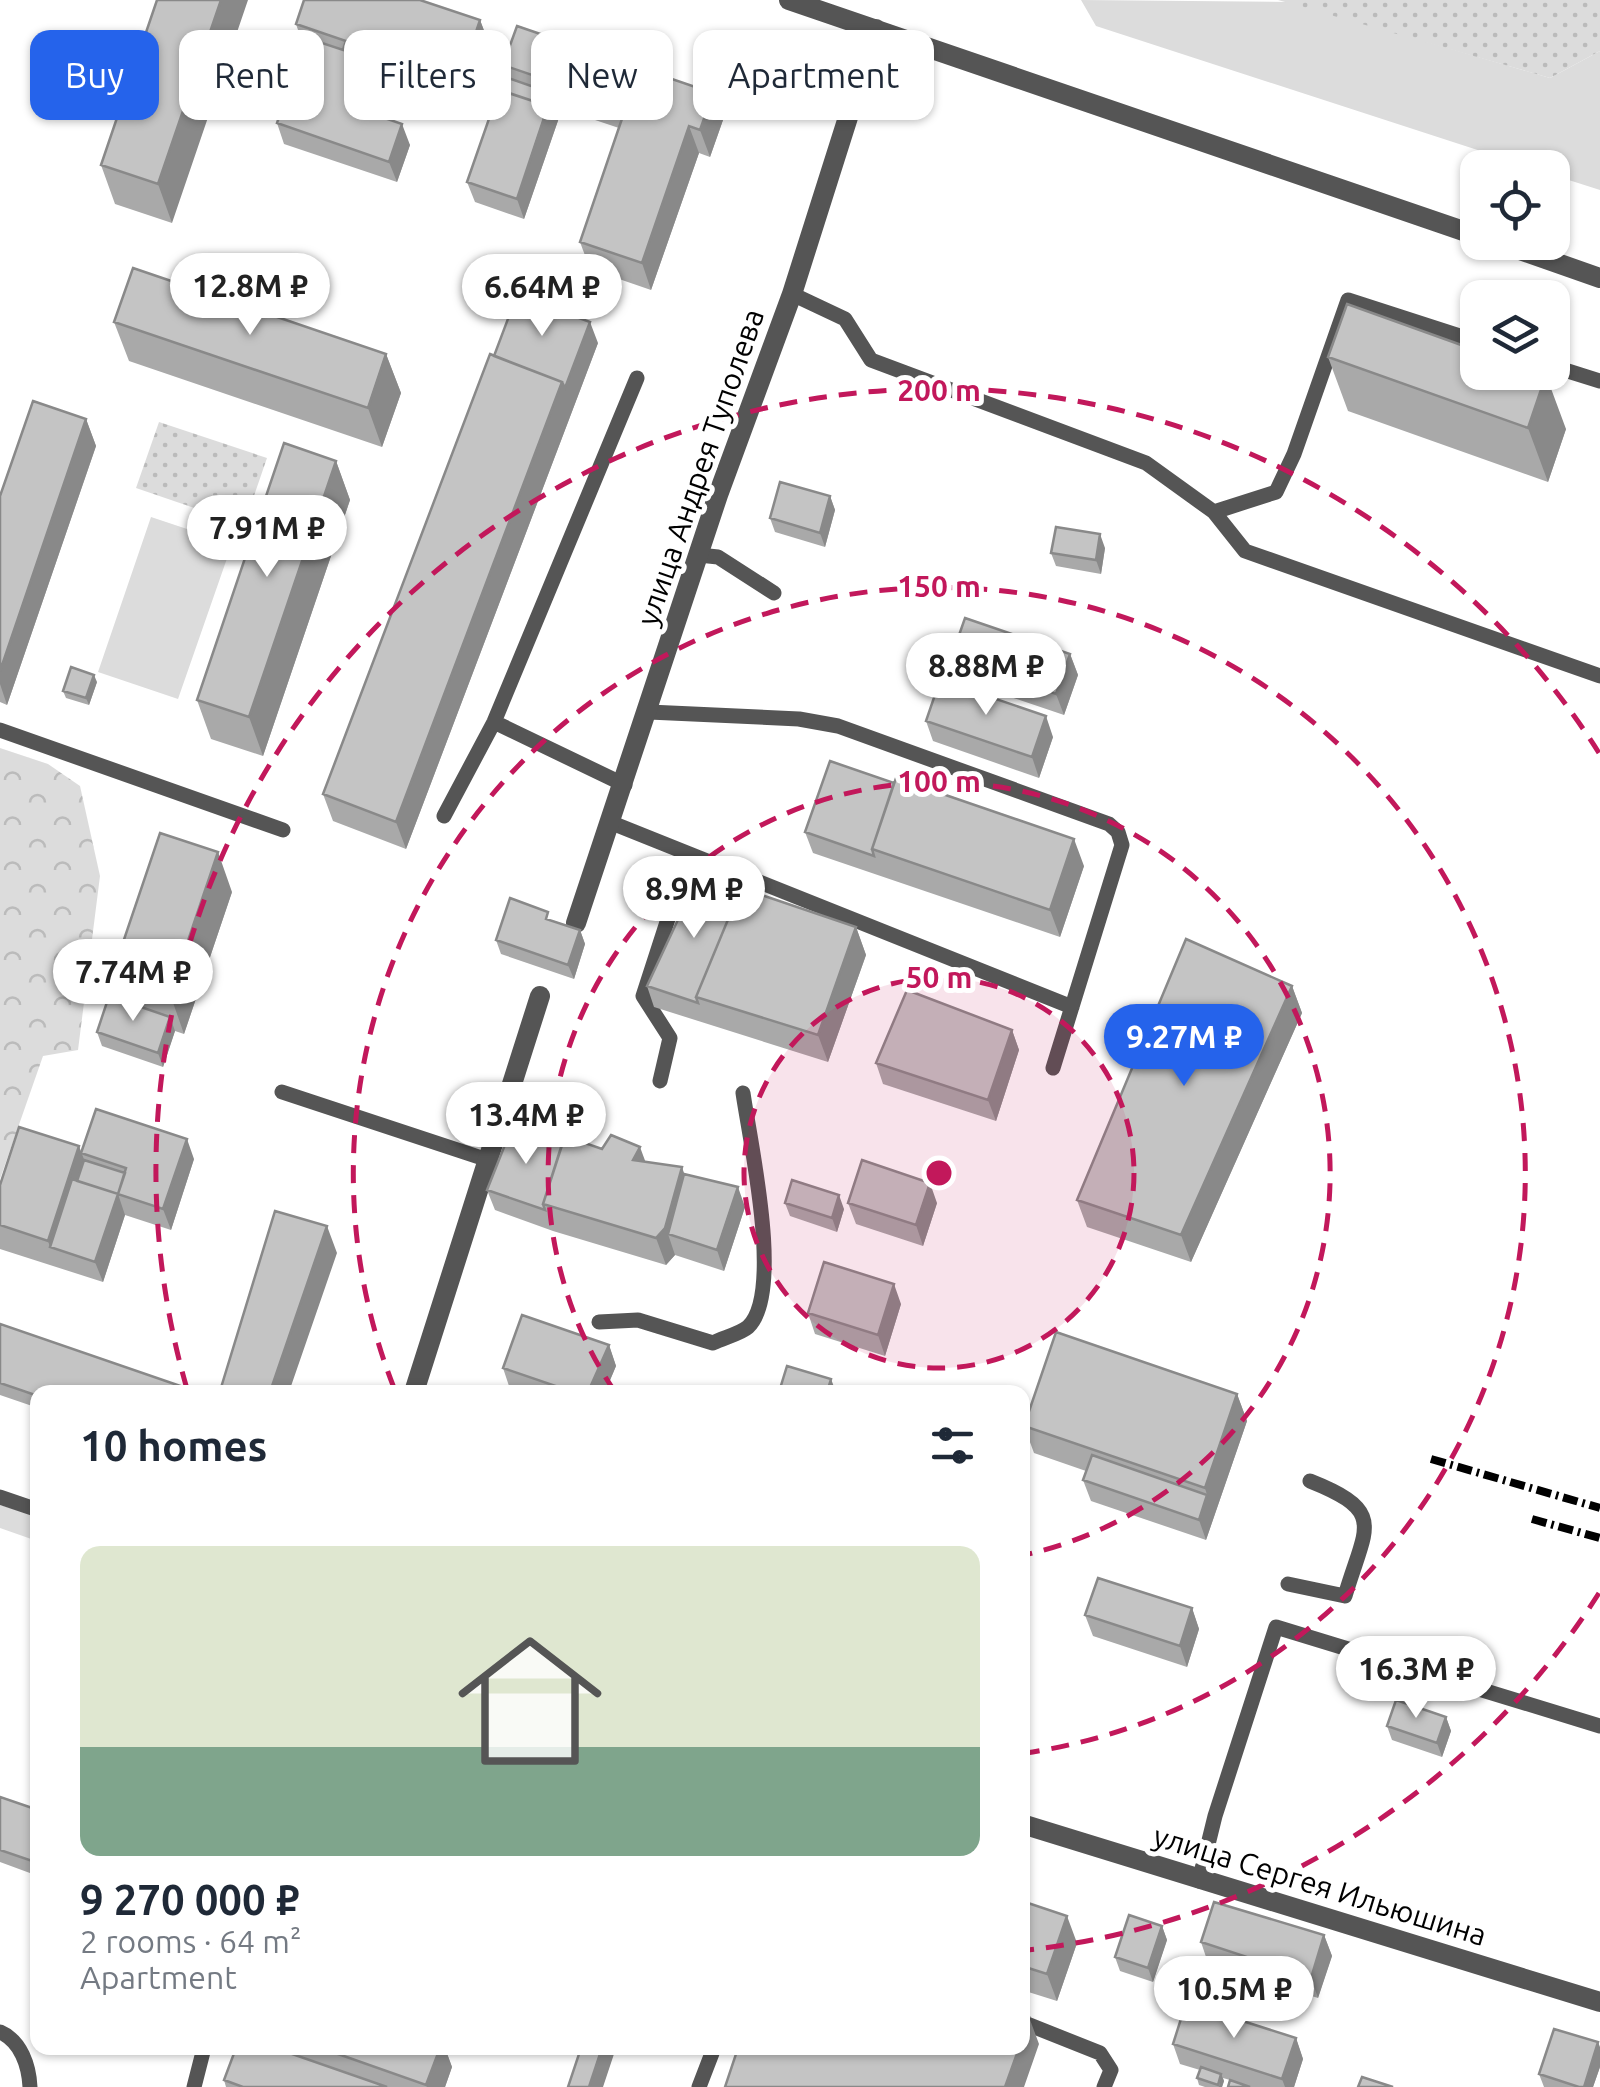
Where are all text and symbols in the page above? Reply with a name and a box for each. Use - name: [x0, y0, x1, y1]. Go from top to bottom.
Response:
- chip: Buy: [30, 30, 159, 120]
- chip: Rent: [179, 30, 324, 120]
- chip: Filters: [344, 30, 511, 120]
- chip: New: [531, 30, 673, 120]
- chip: Apartment: [693, 30, 934, 120]
- map controls: [1460, 150, 1570, 390]
- button: locate: [1460, 150, 1570, 260]
- pin: 12.8M ₽: [158, 253, 342, 338]
- pin: 6.64M ₽: [450, 254, 634, 339]
- text: 12.8M ₽: [192, 267, 308, 303]
- text: 6.64M ₽: [484, 268, 600, 304]
- button: layers: [1460, 280, 1570, 390]
- street label: улица Андрея Туполева: [630, 304, 770, 630]
- text: 200 m: [897, 373, 981, 407]
- pin: 7.91M ₽: [175, 495, 359, 580]
- text: 7.91M ₽: [209, 509, 325, 545]
- text: 150 m: [897, 569, 981, 603]
- pin: 8.88M ₽: [894, 633, 1078, 718]
- text: 8.88M ₽: [928, 647, 1044, 683]
- text: 100 m: [897, 764, 981, 798]
- pin: 8.9M ₽: [613, 856, 775, 941]
- text: 8.9M ₽: [645, 870, 743, 906]
- pin: 7.74M ₽: [41, 939, 225, 1024]
- text: 7.74M ₽: [75, 953, 191, 989]
- text: 50 m: [906, 960, 972, 994]
- pin: 9.27M ₽: [1092, 1004, 1276, 1089]
- text: 9.27M ₽: [1126, 1018, 1242, 1054]
- pin: 13.4M ₽: [434, 1082, 618, 1167]
- text: 13.4M ₽: [468, 1096, 584, 1132]
- centre of rings: [921, 1155, 957, 1191]
- icon: filters: [925, 1418, 980, 1473]
- text: 10 homes: [80, 1422, 267, 1469]
- icon: home: [440, 1611, 620, 1791]
- pin: 16.3M ₽: [1324, 1636, 1508, 1721]
- text: 16.3M ₽: [1358, 1650, 1474, 1686]
- street label: улица Сергея Ильюшина: [1149, 1818, 1491, 1952]
- text: 9 270 000 ₽: [80, 1876, 299, 1923]
- text: 2 rooms · 64 m²: [80, 1923, 301, 1959]
- pin: 10.5M ₽: [1142, 1956, 1326, 2041]
- text: Apartment: [80, 1959, 237, 1995]
- text: 10.5M ₽: [1176, 1970, 1292, 2006]

